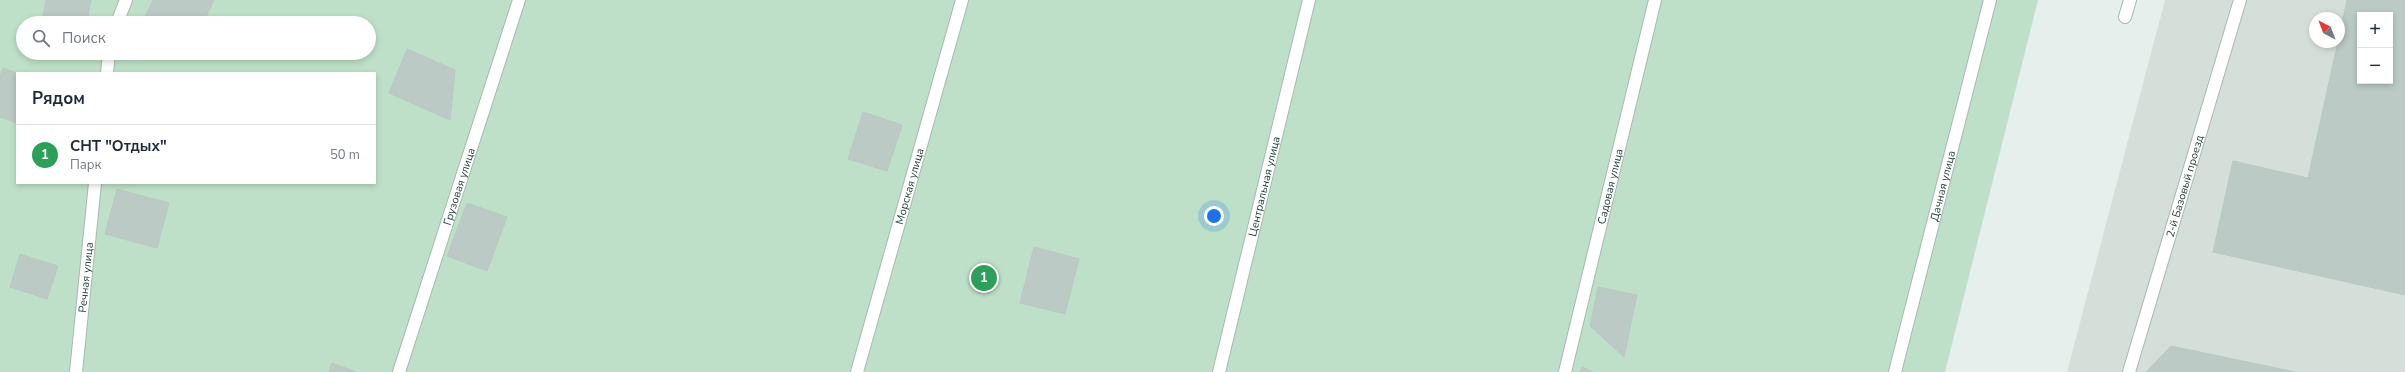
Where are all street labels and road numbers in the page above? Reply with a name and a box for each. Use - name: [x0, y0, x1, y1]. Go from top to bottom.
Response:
- street label: 2-й Базовый проезд: [2163, 133, 2207, 239]
- street label: Центральная улица: [1245, 135, 1284, 238]
- street label: Грузовая улица: [440, 146, 479, 227]
- street label: Морская улица: [892, 146, 928, 226]
- street label: Садовая улица: [1594, 147, 1627, 226]
- street label: Дачная улица: [1927, 149, 1959, 223]
- street label: Речная улица: [75, 242, 97, 313]

